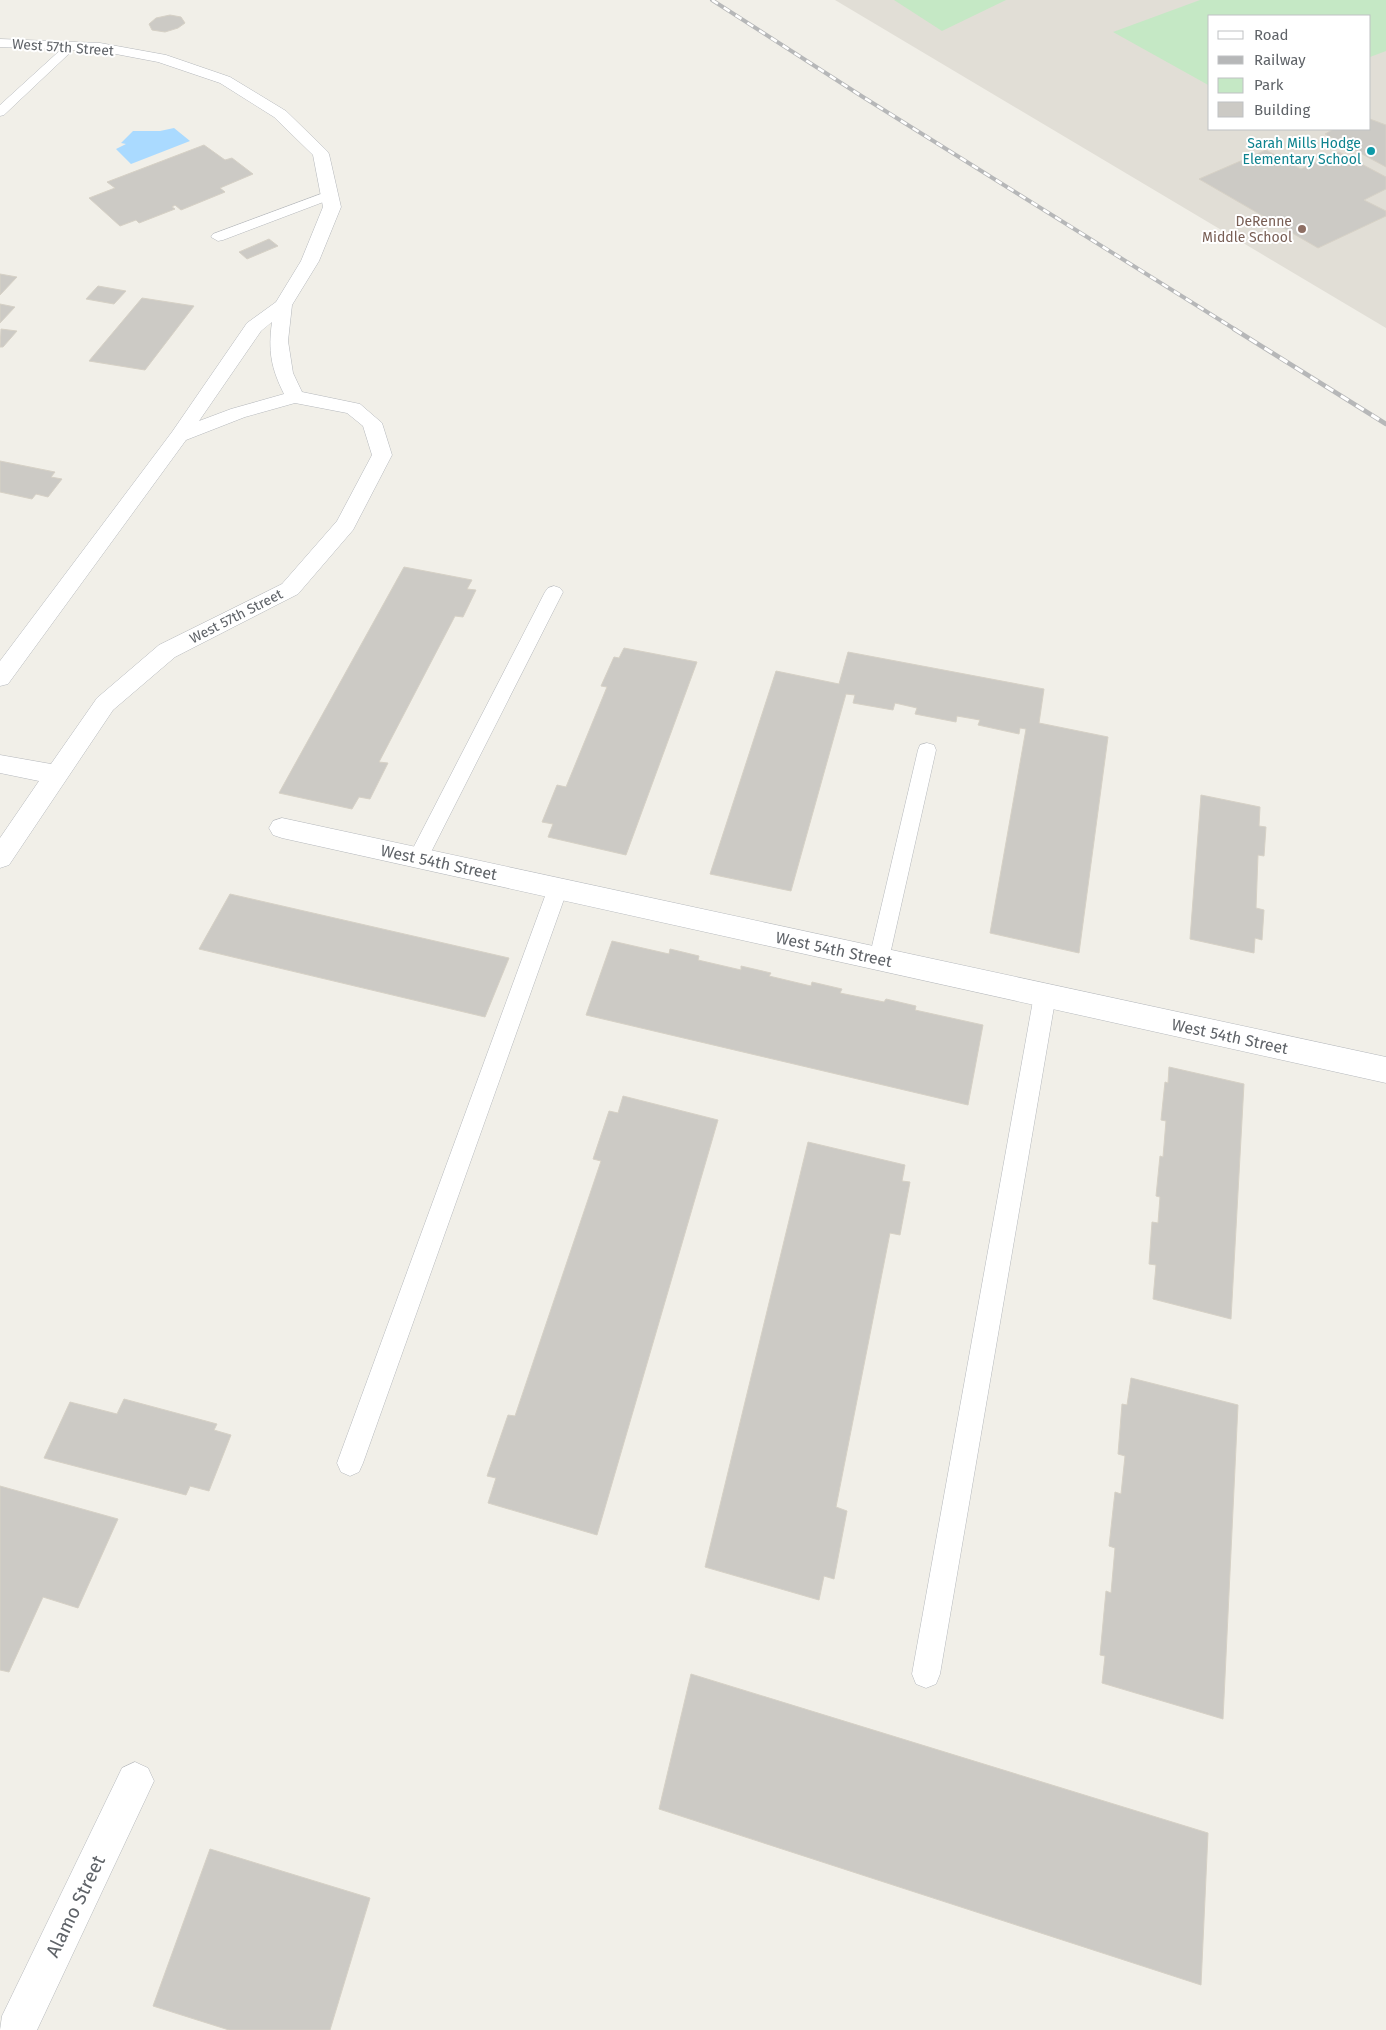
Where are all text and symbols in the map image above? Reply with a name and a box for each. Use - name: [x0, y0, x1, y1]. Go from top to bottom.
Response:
- legend: [1208, 15, 1371, 130]
- text: Road: [1254, 26, 1289, 44]
- street label: West 57th Street: [11, 35, 115, 60]
- text: Railway: [1254, 51, 1306, 69]
- text: Park: [1254, 76, 1284, 94]
- text: Building: [1254, 101, 1310, 119]
- place label: Sarah Mills Hodge Elementary School: [1243, 135, 1361, 168]
- marker: Sarah Mills Hodge Elementary School: [1365, 145, 1377, 157]
- place label: DeRenne Middle School: [1202, 213, 1292, 246]
- marker: DeRenne Middle School: [1296, 223, 1308, 235]
- street label: West 57th Street: [187, 585, 286, 647]
- street label: West 54th Street: [379, 841, 499, 884]
- street label: West 54th Street: [774, 928, 894, 971]
- street label: West 54th Street: [1170, 1015, 1290, 1058]
- street label: Alamo Street: [41, 1851, 110, 1961]

